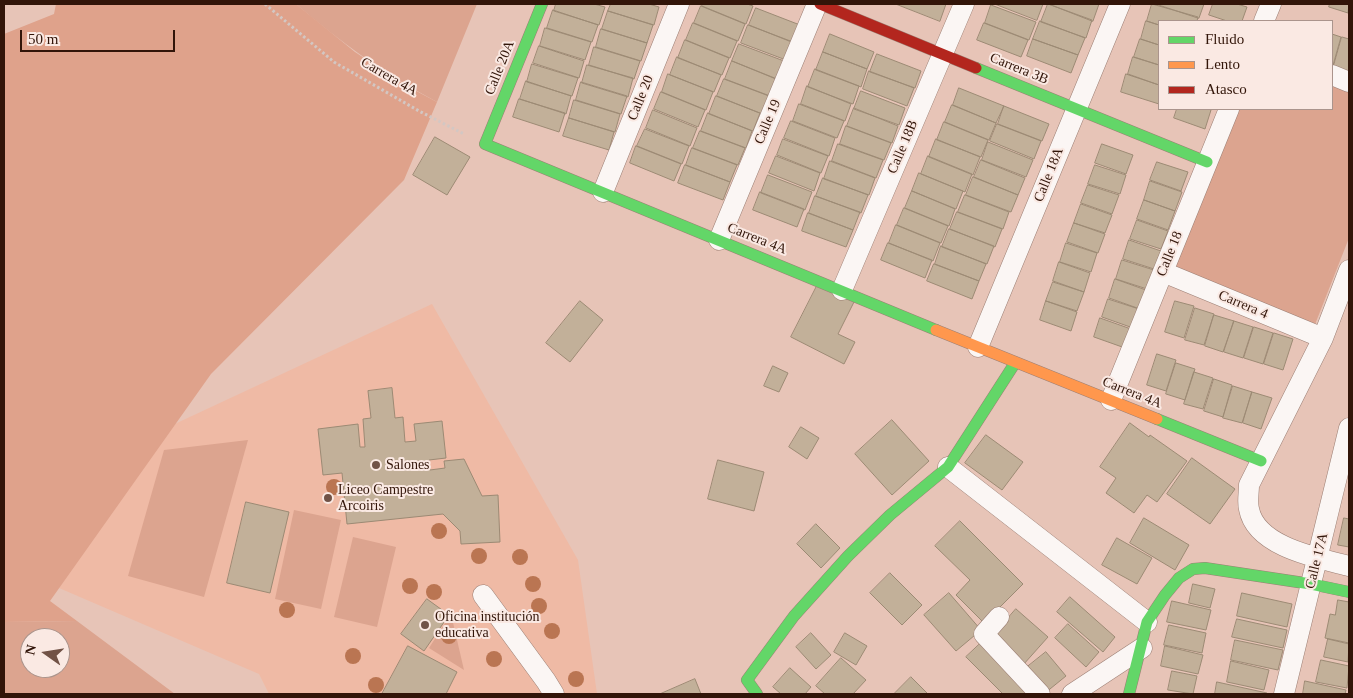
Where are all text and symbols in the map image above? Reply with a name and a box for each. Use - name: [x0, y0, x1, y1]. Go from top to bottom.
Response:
- scale bar: [22, 20, 178, 52]
- legend: [1158, 20, 1333, 110]
- text: 50 m: [28, 31, 58, 47]
- text: Fluido: [1205, 31, 1244, 47]
- street label: Calle 20A: [482, 38, 518, 98]
- street label: Carrera 3B: [987, 50, 1051, 88]
- street label: Carrera 4A: [358, 54, 420, 100]
- text: Lento: [1205, 56, 1240, 72]
- street label: Calle 20: [624, 73, 658, 123]
- text: Atasco: [1205, 81, 1247, 97]
- street label: Calle 19: [751, 97, 785, 147]
- street label: Calle 18B: [884, 118, 922, 176]
- street label: Calle 18A: [1031, 145, 1067, 205]
- street label: Carrera 4A: [725, 219, 789, 259]
- street label: Calle 18: [1153, 229, 1187, 279]
- street label: Carrera 4: [1216, 287, 1270, 323]
- street label: Carrera 4A: [1100, 373, 1164, 413]
- place label: Salones: [386, 457, 430, 473]
- marker: Salones: [370, 459, 382, 471]
- place label: Liceo Campestre Arcoiris: [338, 482, 433, 514]
- marker: Liceo Campestre Arcoiris: [322, 492, 334, 504]
- street label: Calle 17A: [1302, 531, 1332, 591]
- place label: Oficina institución educativa: [435, 609, 540, 642]
- marker: Oficina institución educativa: [419, 619, 431, 631]
- north arrow: [20, 628, 70, 678]
- text: N: [22, 643, 39, 656]

